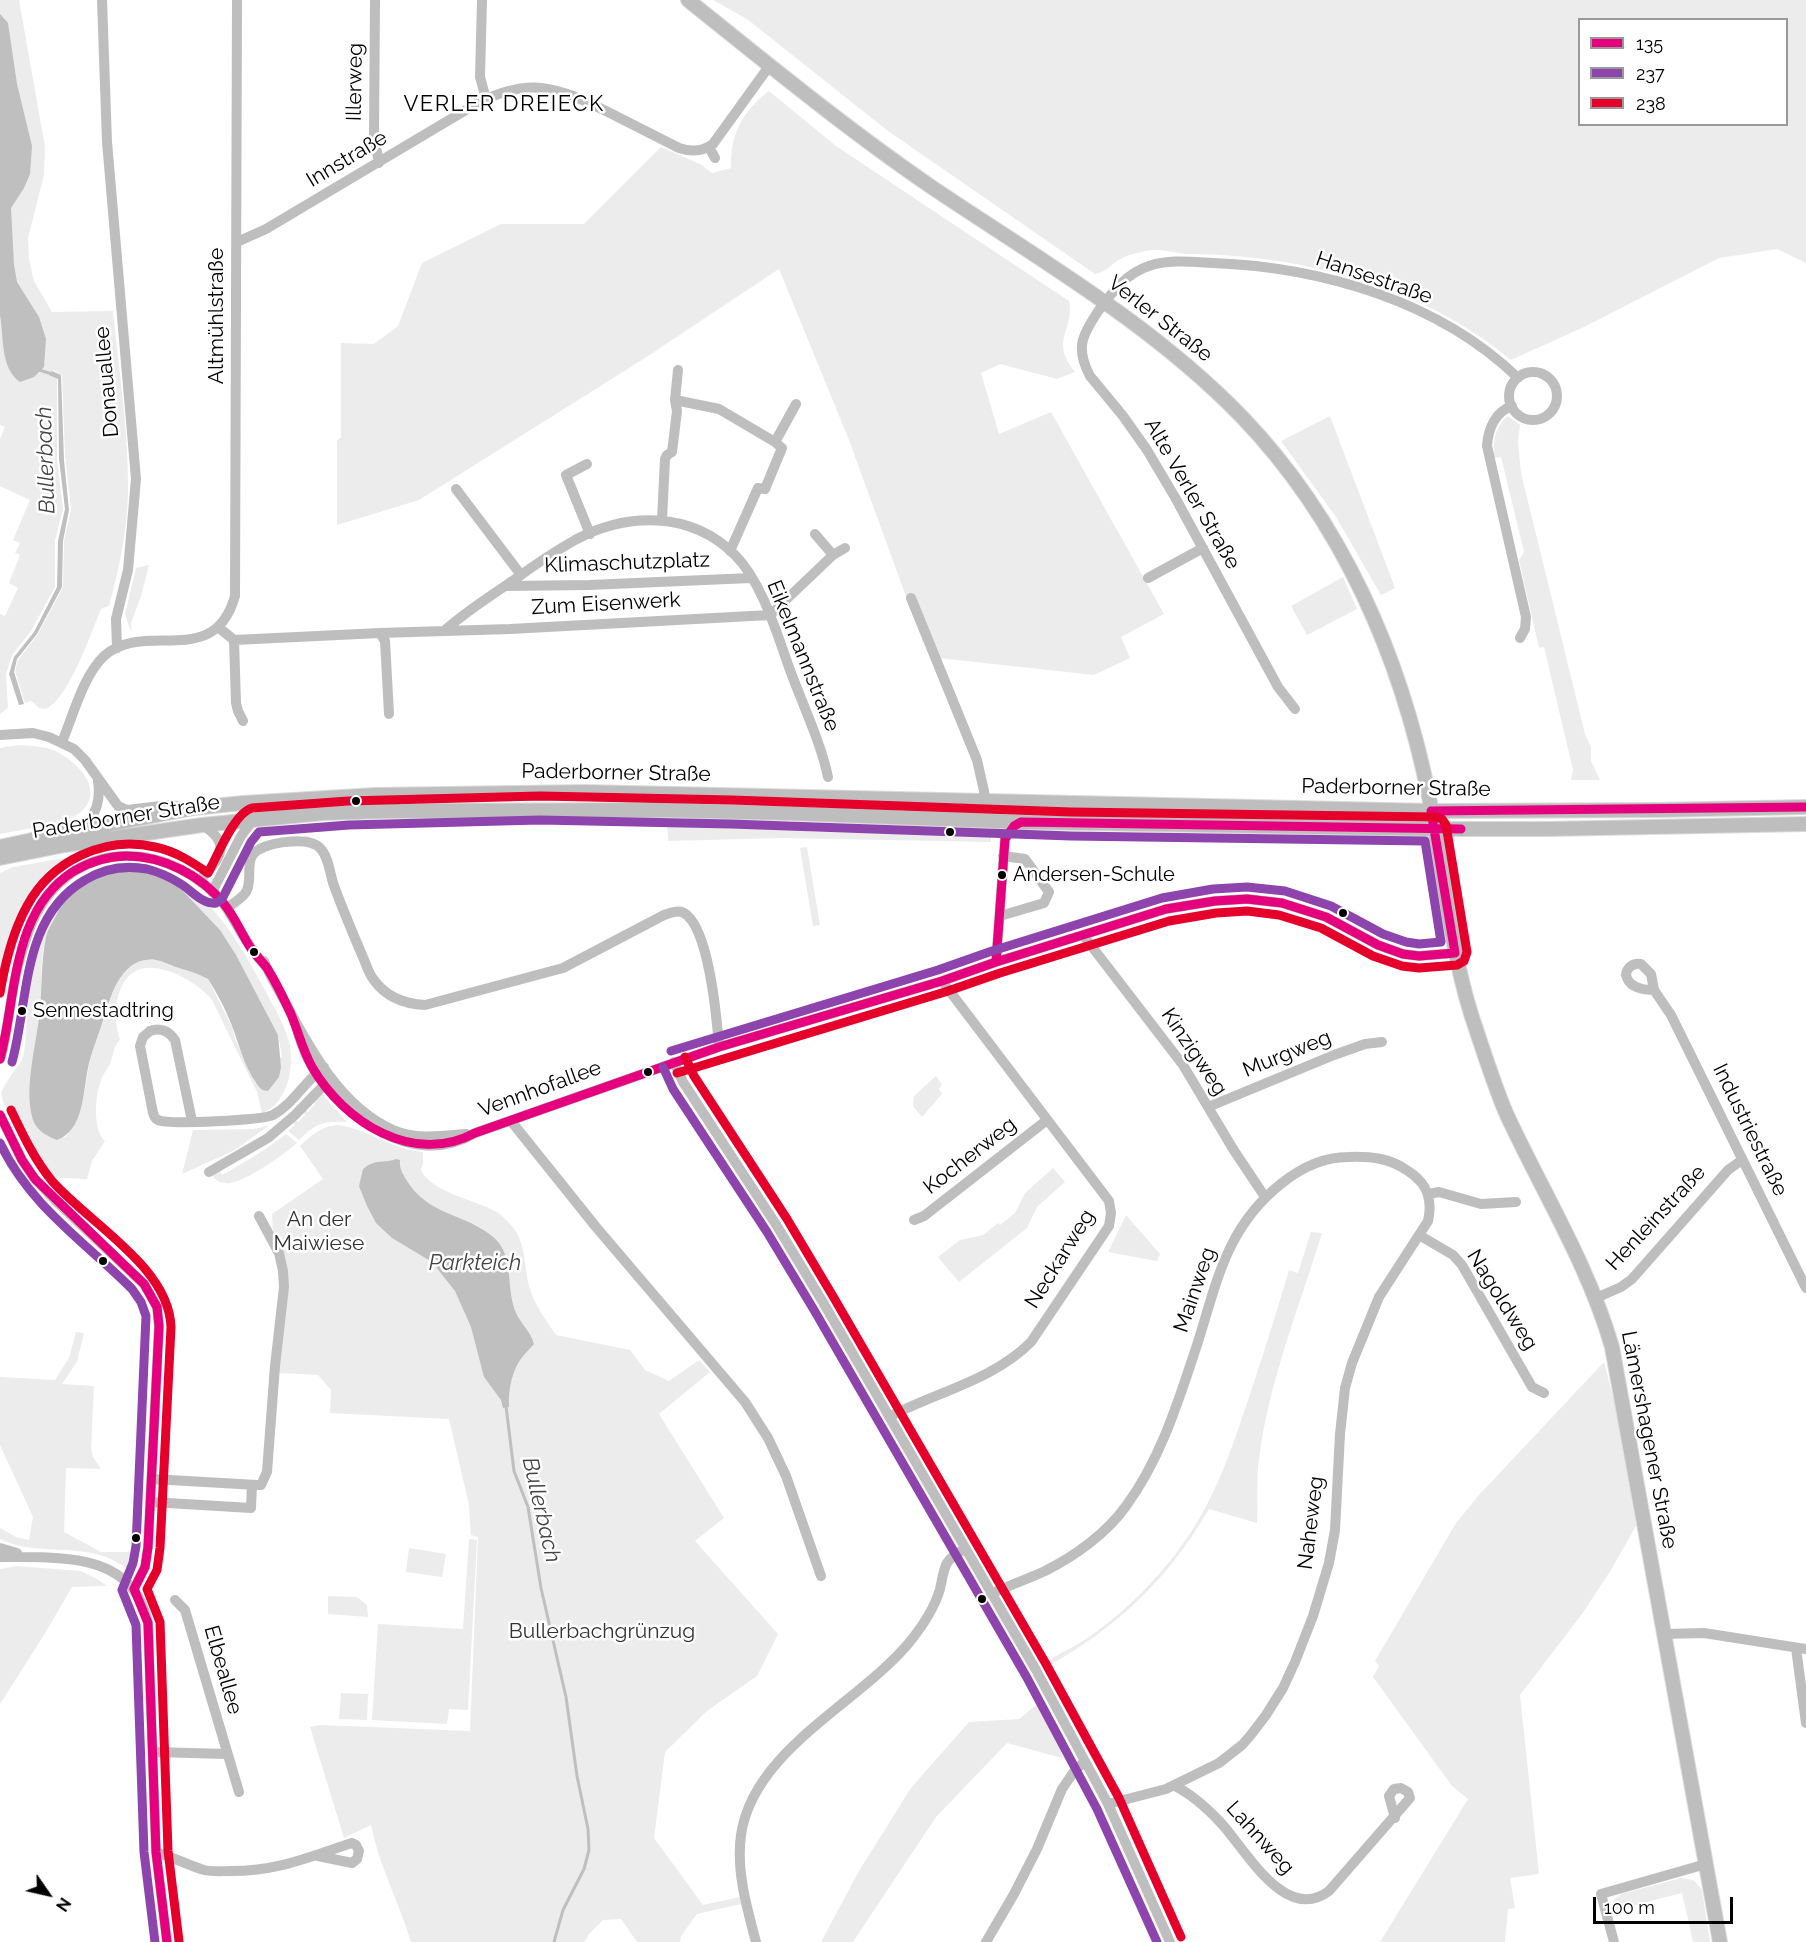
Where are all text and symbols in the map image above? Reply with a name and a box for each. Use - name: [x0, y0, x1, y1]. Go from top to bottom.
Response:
- legend: [1578, 18, 1788, 126]
- text: 135: [1636, 33, 1663, 54]
- street label: Illerweg: [342, 43, 368, 121]
- text: 237: [1636, 63, 1665, 84]
- district label: VERLER DREIECK: [403, 91, 605, 117]
- text: 238: [1636, 93, 1666, 114]
- street label: Innstraße: [302, 125, 392, 193]
- street label: Hansestraße: [1313, 246, 1435, 310]
- street label: Altmühlstraße: [204, 248, 230, 384]
- street label: Verler Straße: [1103, 270, 1217, 368]
- street label: Donauallee: [90, 326, 124, 438]
- water label: Bullerbach: [31, 406, 61, 514]
- street label: Alte Verler Straße: [1139, 414, 1245, 574]
- street label: Klimaschutzplatz: [544, 548, 710, 578]
- street label: Eikelmannstraße: [761, 577, 845, 735]
- street label: Zum Eisenwerk: [531, 588, 681, 620]
- street label: Paderborner Straße: [521, 759, 711, 787]
- street label: Paderborner Straße: [1301, 774, 1491, 802]
- street label: Paderborner Straße: [30, 790, 222, 844]
- unlabelled marker: [350, 795, 362, 807]
- unlabelled marker: [944, 826, 956, 838]
- place label: Andersen-Schule: [1013, 863, 1175, 887]
- marker: Andersen-Schule: [996, 869, 1008, 881]
- unlabelled marker: [1337, 907, 1349, 919]
- unlabelled marker: [248, 946, 260, 958]
- place label: Sennestadtring: [33, 999, 174, 1023]
- street label: Kinzigweg: [1156, 1003, 1232, 1101]
- marker: Sennestadtring: [16, 1005, 28, 1017]
- street label: Murgweg: [1239, 1025, 1335, 1083]
- street label: Vennhofallee: [475, 1055, 605, 1123]
- street label: Industriestraße: [1707, 1060, 1793, 1200]
- unlabelled marker: [642, 1066, 654, 1078]
- street label: Kocherweg: [919, 1112, 1021, 1200]
- street label: Henleinstraße: [1601, 1160, 1711, 1276]
- street label: Neckarweg: [1020, 1205, 1100, 1313]
- park label: An der Maiwiese: [274, 1207, 364, 1257]
- street label: Mainweg: [1169, 1244, 1221, 1336]
- street label: Nagoldweg: [1461, 1245, 1543, 1355]
- water label: Parkteich: [429, 1250, 521, 1276]
- unlabelled marker: [97, 1255, 109, 1267]
- street label: Lämershagener Straße: [1616, 1329, 1682, 1551]
- water label: Bullerbach: [516, 1455, 566, 1565]
- street label: Naheweg: [1293, 1475, 1329, 1571]
- unlabelled marker: [130, 1532, 142, 1544]
- unlabelled marker: [976, 1593, 988, 1605]
- park label: Bullerbachgrünzug: [509, 1619, 695, 1645]
- street label: Elbeallee: [198, 1623, 248, 1717]
- street label: Lahnweg: [1221, 1796, 1299, 1880]
- north arrow: [18, 1864, 78, 1924]
- scale bar: [1596, 1885, 1736, 1923]
- text: N: [52, 1894, 75, 1915]
- text: 100 m: [1604, 1897, 1655, 1918]

